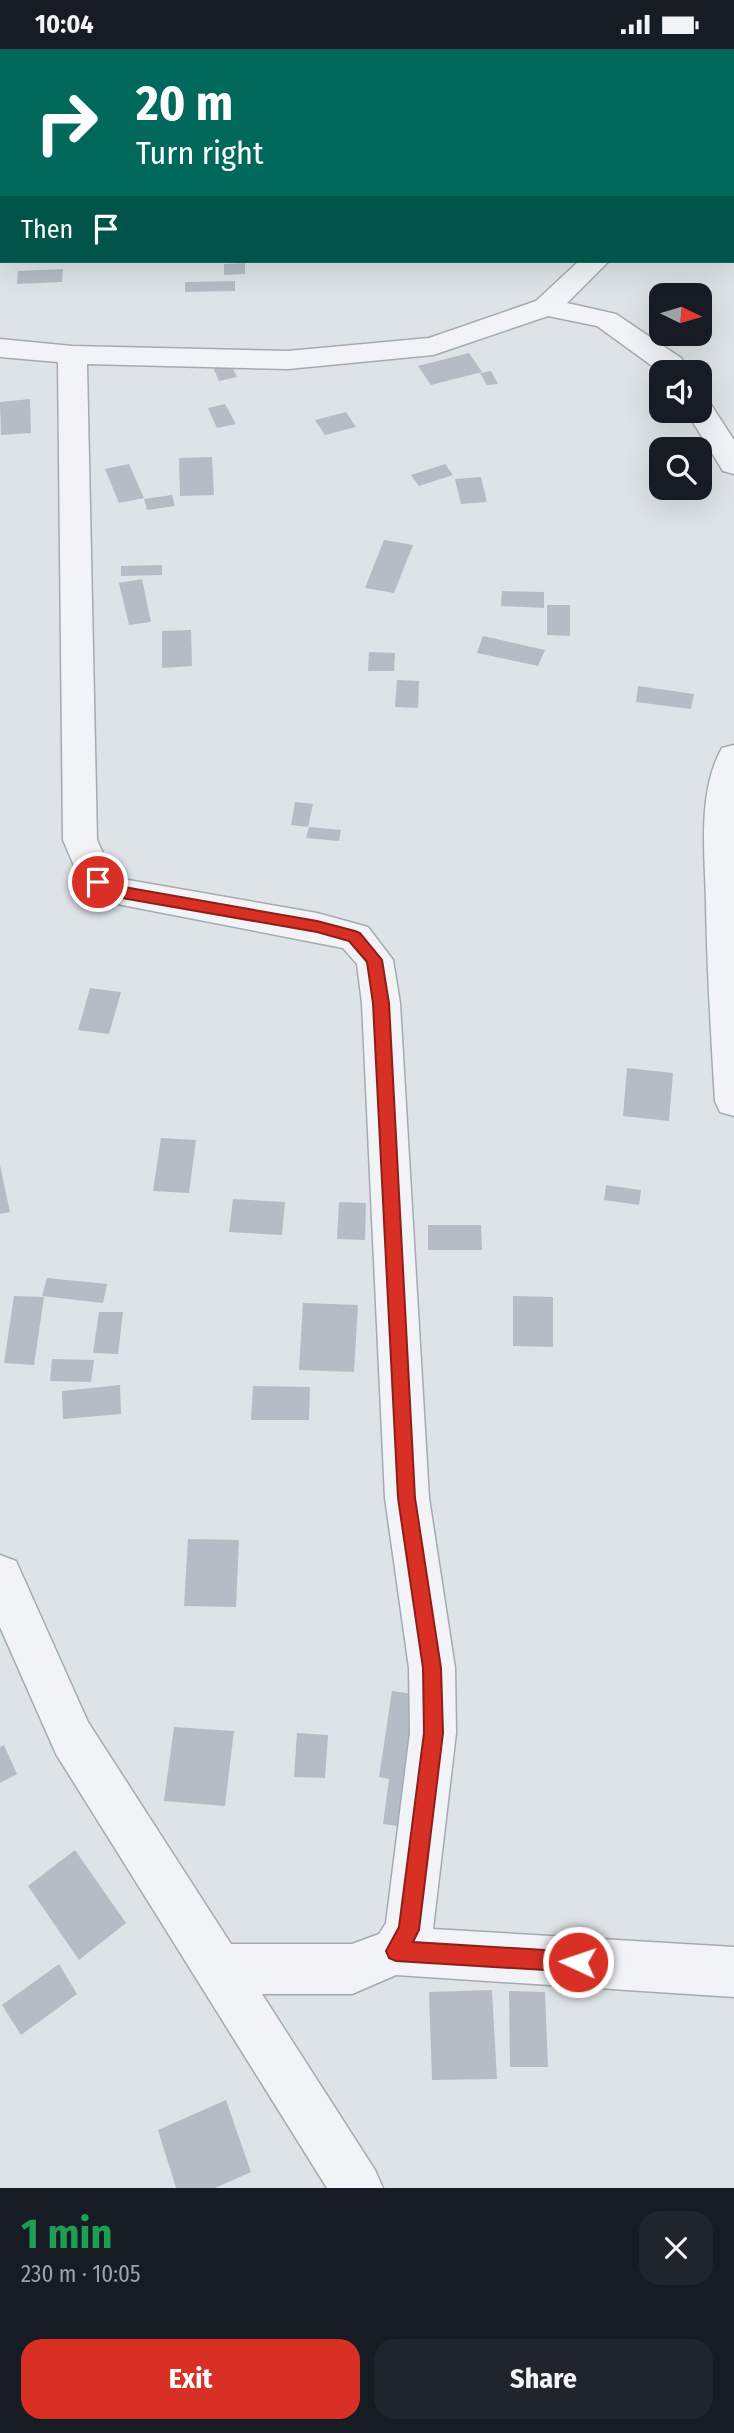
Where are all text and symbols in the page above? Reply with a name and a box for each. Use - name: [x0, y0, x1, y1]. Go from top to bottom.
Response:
- text: 10:04: [35, 9, 94, 40]
- text: 20 m: [136, 74, 233, 133]
- icon: right: [21, 77, 112, 168]
- text: Turn right: [136, 134, 263, 172]
- icon: arrive: [87, 210, 125, 248]
- text: Then: [21, 214, 73, 245]
- north arrow: [649, 283, 712, 347]
- map controls: [649, 283, 712, 500]
- button: sound: [649, 360, 712, 423]
- button: search: [649, 437, 712, 500]
- pin: [68, 852, 128, 912]
- icon: arrive: [79, 863, 117, 901]
- position arrow: [541, 1925, 615, 1999]
- text: 1 min: [21, 2209, 112, 2259]
- button: close: [639, 2211, 713, 2285]
- text: 230 m · 10:05: [21, 2260, 141, 2288]
- button: Exit: [21, 2339, 360, 2419]
- button: Share: [374, 2339, 713, 2419]

